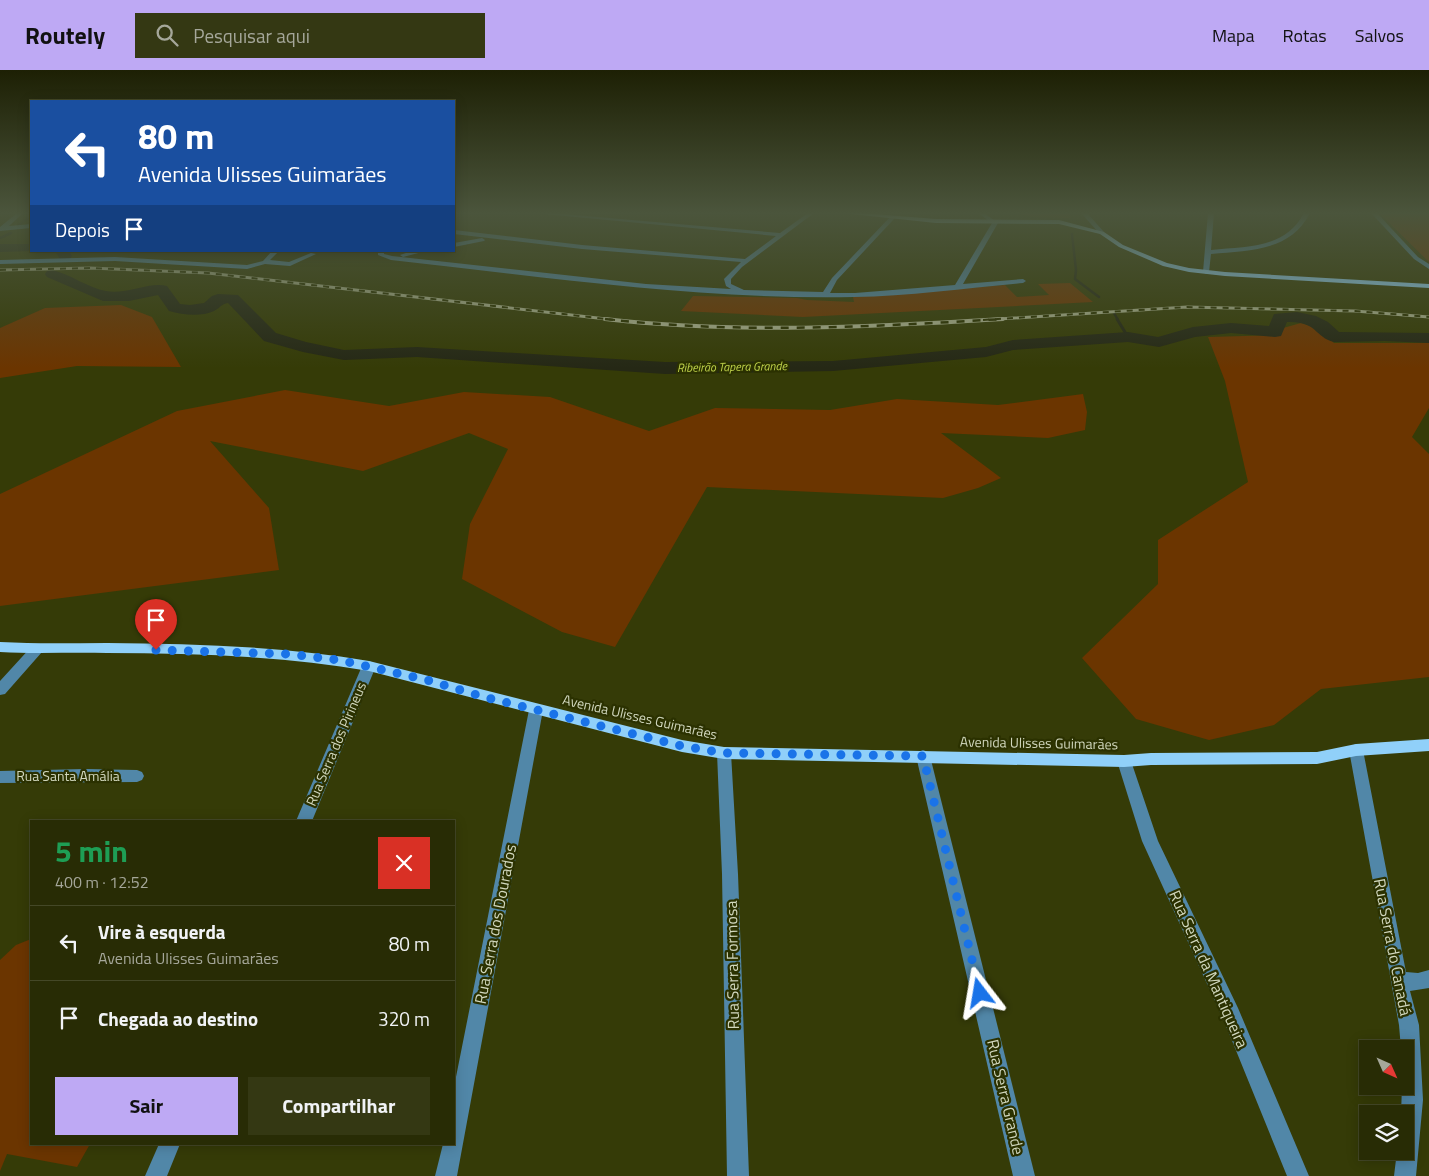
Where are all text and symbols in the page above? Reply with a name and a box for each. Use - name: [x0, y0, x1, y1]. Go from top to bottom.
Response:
- search box: [135, 13, 485, 58]
- text: Routely: [25, 17, 105, 53]
- icon: search: [153, 21, 181, 49]
- text: Pesquisar aqui: [193, 21, 310, 50]
- text: Mapa: [1212, 22, 1255, 49]
- text: Rotas: [1283, 22, 1327, 49]
- text: Salvos: [1355, 22, 1404, 49]
- text: 80 m: [138, 109, 214, 163]
- icon: left: [55, 120, 120, 185]
- text: Avenida Ulisses Guimarães: [138, 157, 387, 191]
- text: Depois: [55, 215, 110, 244]
- icon: arrive: [120, 215, 148, 243]
- water label: Ribeirão Tapera Grande: [677, 356, 789, 377]
- pin: [135, 599, 177, 650]
- icon: arrive: [142, 606, 170, 634]
- street label: Rua Serra dos Pirineus: [300, 679, 371, 809]
- street label: Avenida Ulisses Guimarães: [561, 688, 720, 745]
- street label: Avenida Ulisses Guimarães: [960, 731, 1118, 754]
- street label: Rua Santa Amália: [16, 765, 120, 786]
- text: 5 min: [55, 828, 128, 874]
- button: close: [378, 837, 430, 889]
- street label: Rua Serra dos Dourados: [468, 842, 522, 1006]
- text: 400 m · 12:52: [55, 870, 149, 894]
- street label: Rua Serra do Canadá: [1368, 876, 1418, 1018]
- street label: Rua Serra da Mantiqueira: [1163, 886, 1255, 1052]
- street label: Rua Serra Formosa: [719, 901, 745, 1029]
- text: Vire à esquerda: [98, 917, 226, 946]
- icon: left: [55, 929, 83, 957]
- text: 80 m: [389, 929, 430, 958]
- text: Avenida Ulisses Guimarães: [98, 946, 279, 970]
- position arrow: [953, 966, 1005, 1018]
- icon: arrive: [55, 1004, 83, 1032]
- text: Chegada ao destino: [98, 1004, 258, 1033]
- text: 320 m: [378, 1004, 430, 1033]
- street label: Rua Serra Grande: [981, 1037, 1031, 1157]
- north arrow: [1359, 1040, 1414, 1095]
- map controls: [1359, 1040, 1414, 1160]
- button: Sair: [55, 1077, 238, 1135]
- button: Compartilhar: [248, 1077, 430, 1135]
- button: layers: [1359, 1105, 1414, 1160]

